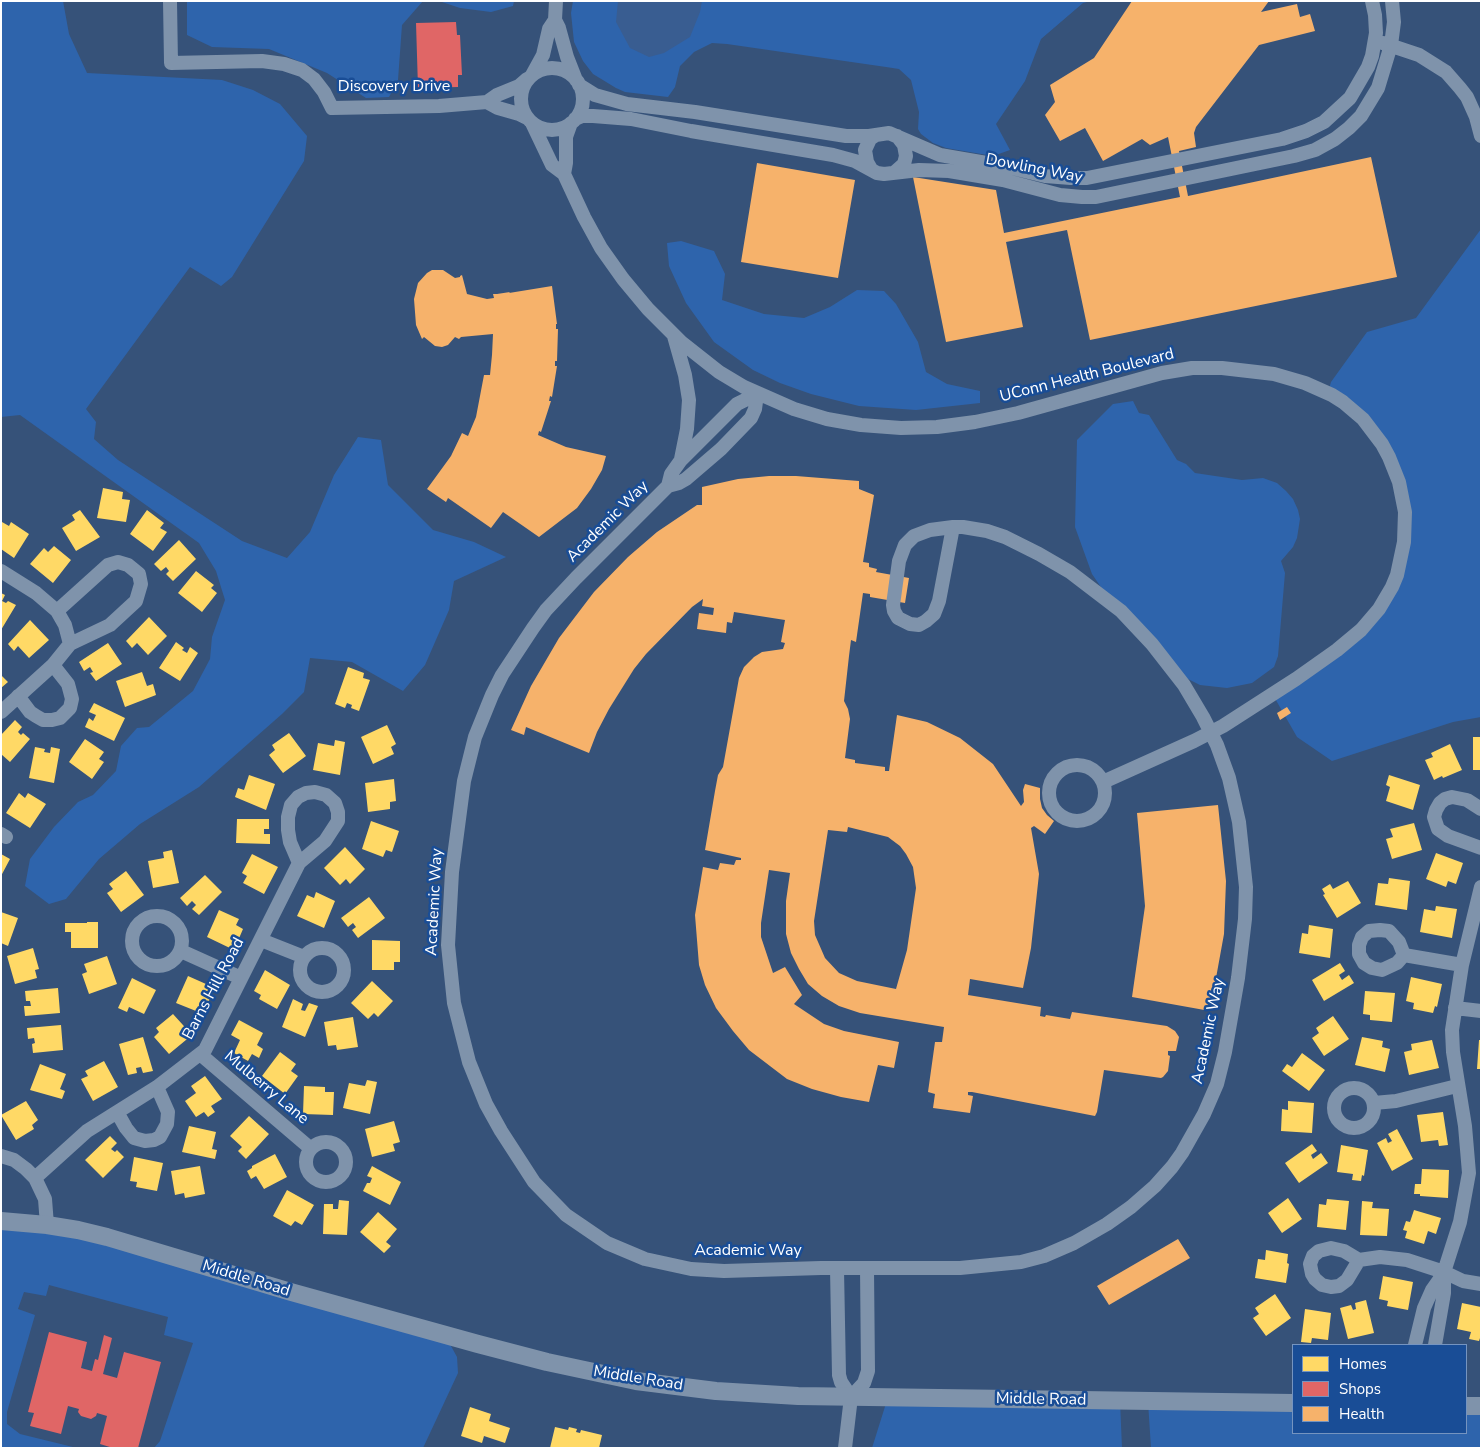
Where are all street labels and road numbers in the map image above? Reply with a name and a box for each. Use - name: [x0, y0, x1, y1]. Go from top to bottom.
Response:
- street label: Discovery Drive: [338, 77, 450, 97]
- street label: Dowling Way: [984, 150, 1084, 188]
- street label: UConn Health Boulevard: [998, 345, 1176, 407]
- street label: Academic Way: [563, 477, 653, 567]
- street label: Academic Way: [423, 848, 447, 956]
- street label: Barns Hill Road: [179, 935, 249, 1043]
- street label: Academic Way: [1188, 976, 1230, 1086]
- street label: Mulberry Lane: [220, 1047, 312, 1129]
- street label: Academic Way: [694, 1241, 802, 1261]
- street label: Middle Road: [200, 1257, 292, 1301]
- street label: Middle Road: [592, 1362, 684, 1396]
- street label: Middle Road: [996, 1390, 1086, 1410]

